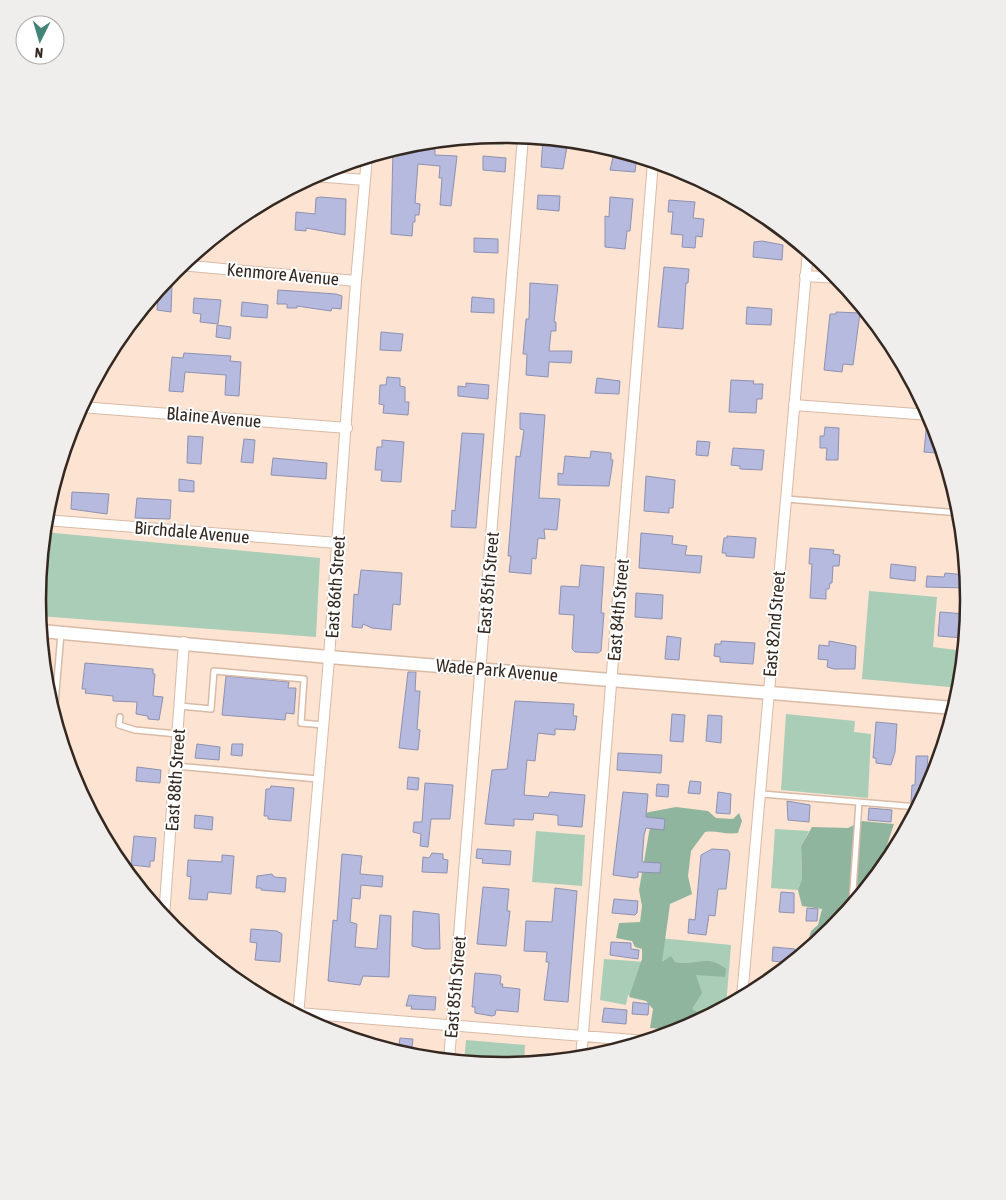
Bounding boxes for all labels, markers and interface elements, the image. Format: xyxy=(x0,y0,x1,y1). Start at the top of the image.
north arrow xyxy=(15,15,65,65)
text: N xyxy=(34,45,44,61)
street label: Kenmore Avenue xyxy=(226,259,340,289)
street label: Blaine Avenue xyxy=(166,402,262,432)
street label: Birchdale Avenue xyxy=(134,517,250,547)
street label: East 85th Street xyxy=(473,531,503,635)
street label: East 86th Street xyxy=(321,535,349,639)
street label: East 84th Street xyxy=(603,558,633,662)
street label: East 82nd Street xyxy=(759,570,789,678)
street label: Wade Park Avenue xyxy=(435,654,559,686)
street label: East 88th Street xyxy=(161,728,189,832)
street label: East 85th Street xyxy=(440,935,470,1039)

